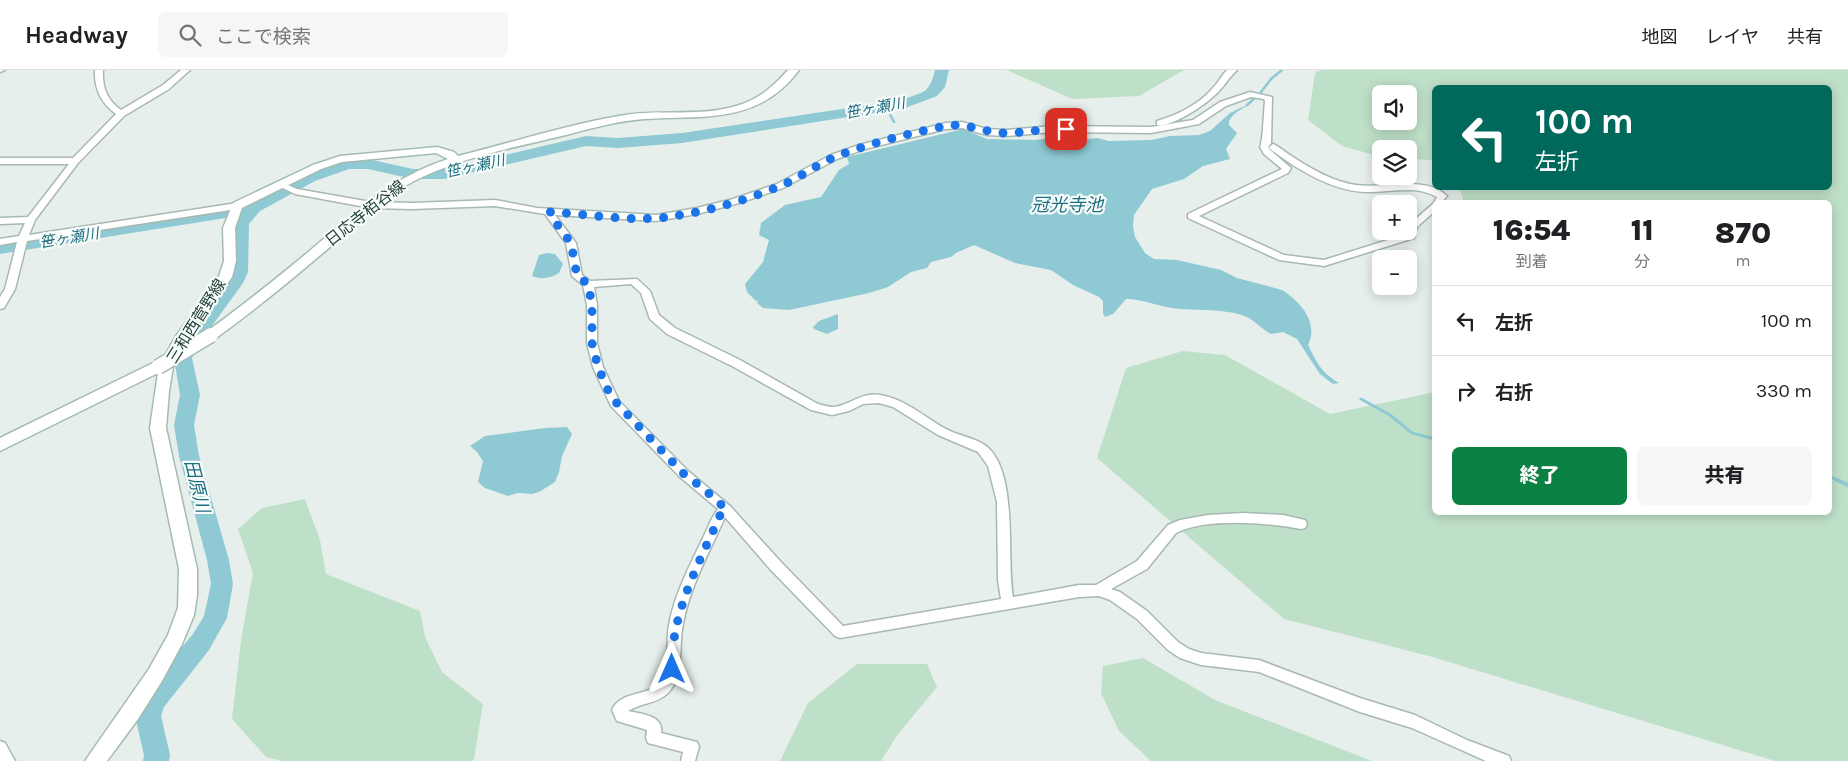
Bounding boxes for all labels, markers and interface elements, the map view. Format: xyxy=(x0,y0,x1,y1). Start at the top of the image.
search box xyxy=(158,12,508,57)
text: Headway xyxy=(25,21,128,49)
icon: search xyxy=(176,21,204,49)
text: ここで検索 xyxy=(216,26,311,48)
text: 地図 xyxy=(1642,26,1678,48)
text: レイヤ xyxy=(1706,26,1759,48)
text: 共有 xyxy=(1787,26,1823,48)
map controls xyxy=(1372,85,1417,295)
button: sound xyxy=(1372,85,1417,130)
water label: 笹ヶ瀬川 xyxy=(844,94,908,122)
text: 100 m xyxy=(1535,101,1634,142)
icon: left xyxy=(1452,105,1517,170)
pin xyxy=(1045,108,1087,150)
icon: arrive xyxy=(1052,115,1080,143)
button: layers xyxy=(1372,140,1417,185)
text: 左折 xyxy=(1535,149,1579,175)
water label: 笹ヶ瀬川 xyxy=(444,151,508,181)
street label: 日応寺栢谷線 xyxy=(321,176,409,250)
water label: 冠光寺池 xyxy=(1031,194,1105,216)
button: + xyxy=(1372,195,1417,240)
text: 16:54 xyxy=(1493,212,1570,248)
text: 11 xyxy=(1631,212,1654,248)
text: 870 xyxy=(1715,215,1771,251)
water label: 笹ヶ瀬川 xyxy=(38,224,102,252)
button: − xyxy=(1372,250,1417,295)
text: m xyxy=(1735,251,1750,270)
text: 到着 xyxy=(1515,252,1547,271)
text: 分 xyxy=(1634,252,1650,271)
street label: 三和西菅野線 xyxy=(163,275,229,367)
icon: left xyxy=(1452,307,1480,335)
text: 100 m xyxy=(1761,310,1812,332)
text: 左折 xyxy=(1495,312,1533,334)
icon: right xyxy=(1452,377,1480,405)
text: 330 m xyxy=(1756,380,1812,402)
text: 右折 xyxy=(1495,382,1533,404)
button: 終了 xyxy=(1452,447,1627,505)
button: 共有 xyxy=(1637,447,1812,505)
water label: 田原川 xyxy=(180,457,215,517)
position arrow xyxy=(645,642,697,694)

